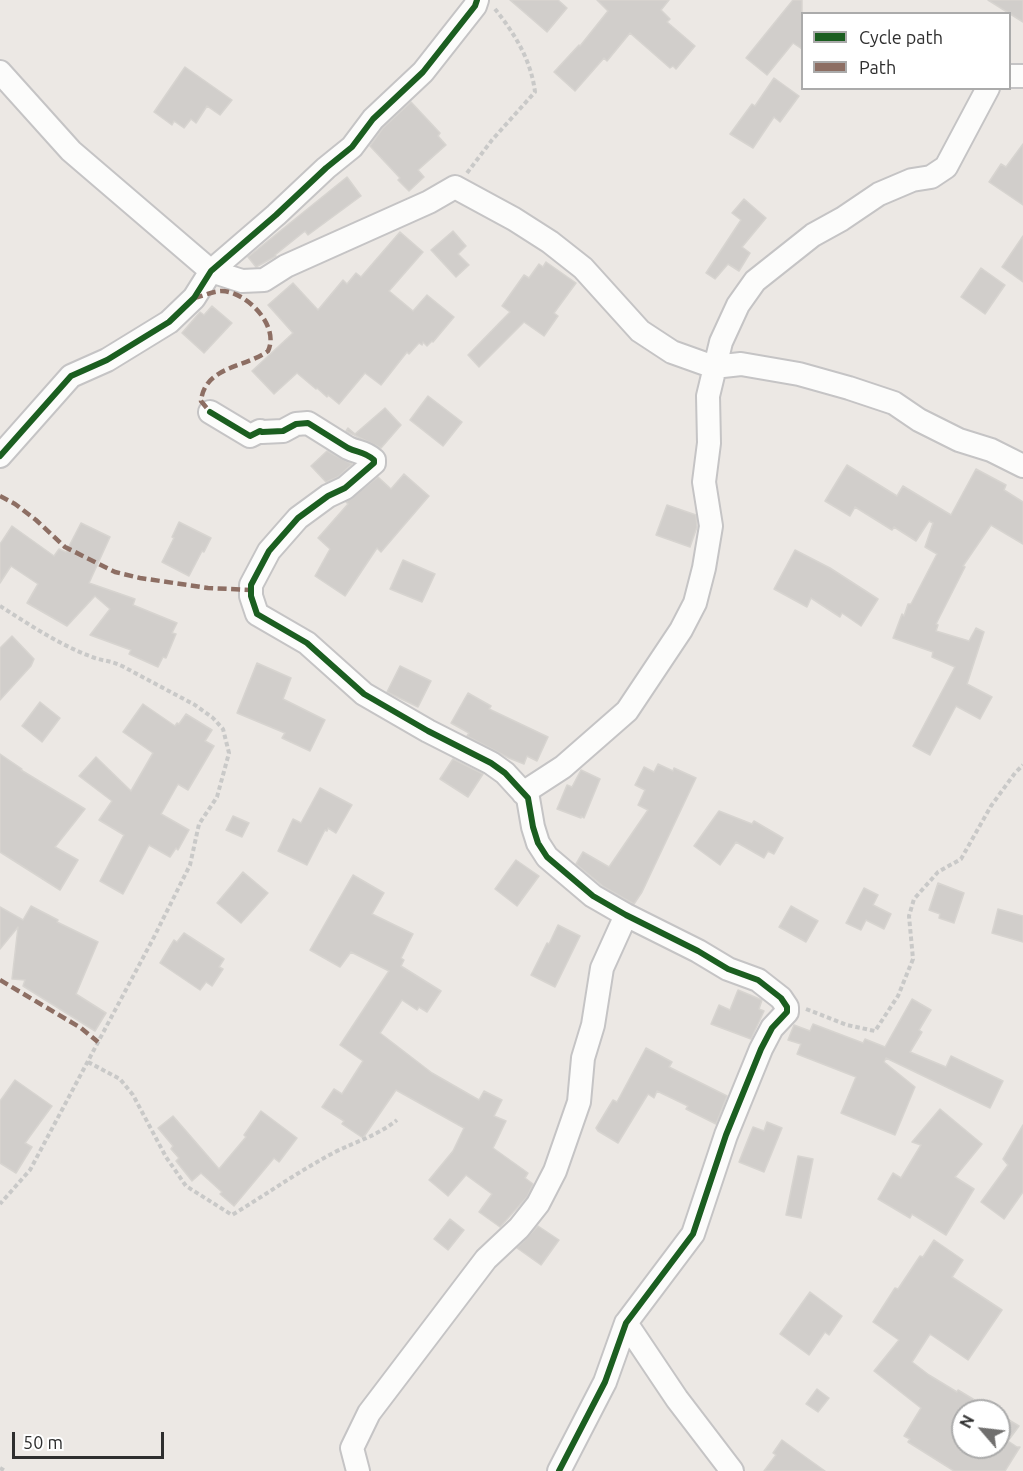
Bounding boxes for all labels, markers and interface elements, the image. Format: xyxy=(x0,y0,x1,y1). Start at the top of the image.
legend xyxy=(801,12,1011,90)
text: Cycle path xyxy=(859,27,943,47)
text: Path xyxy=(859,57,896,77)
north arrow xyxy=(951,1399,1011,1459)
text: N xyxy=(956,1412,978,1431)
scale bar xyxy=(15,1420,166,1458)
text: 50 m xyxy=(23,1432,63,1452)

